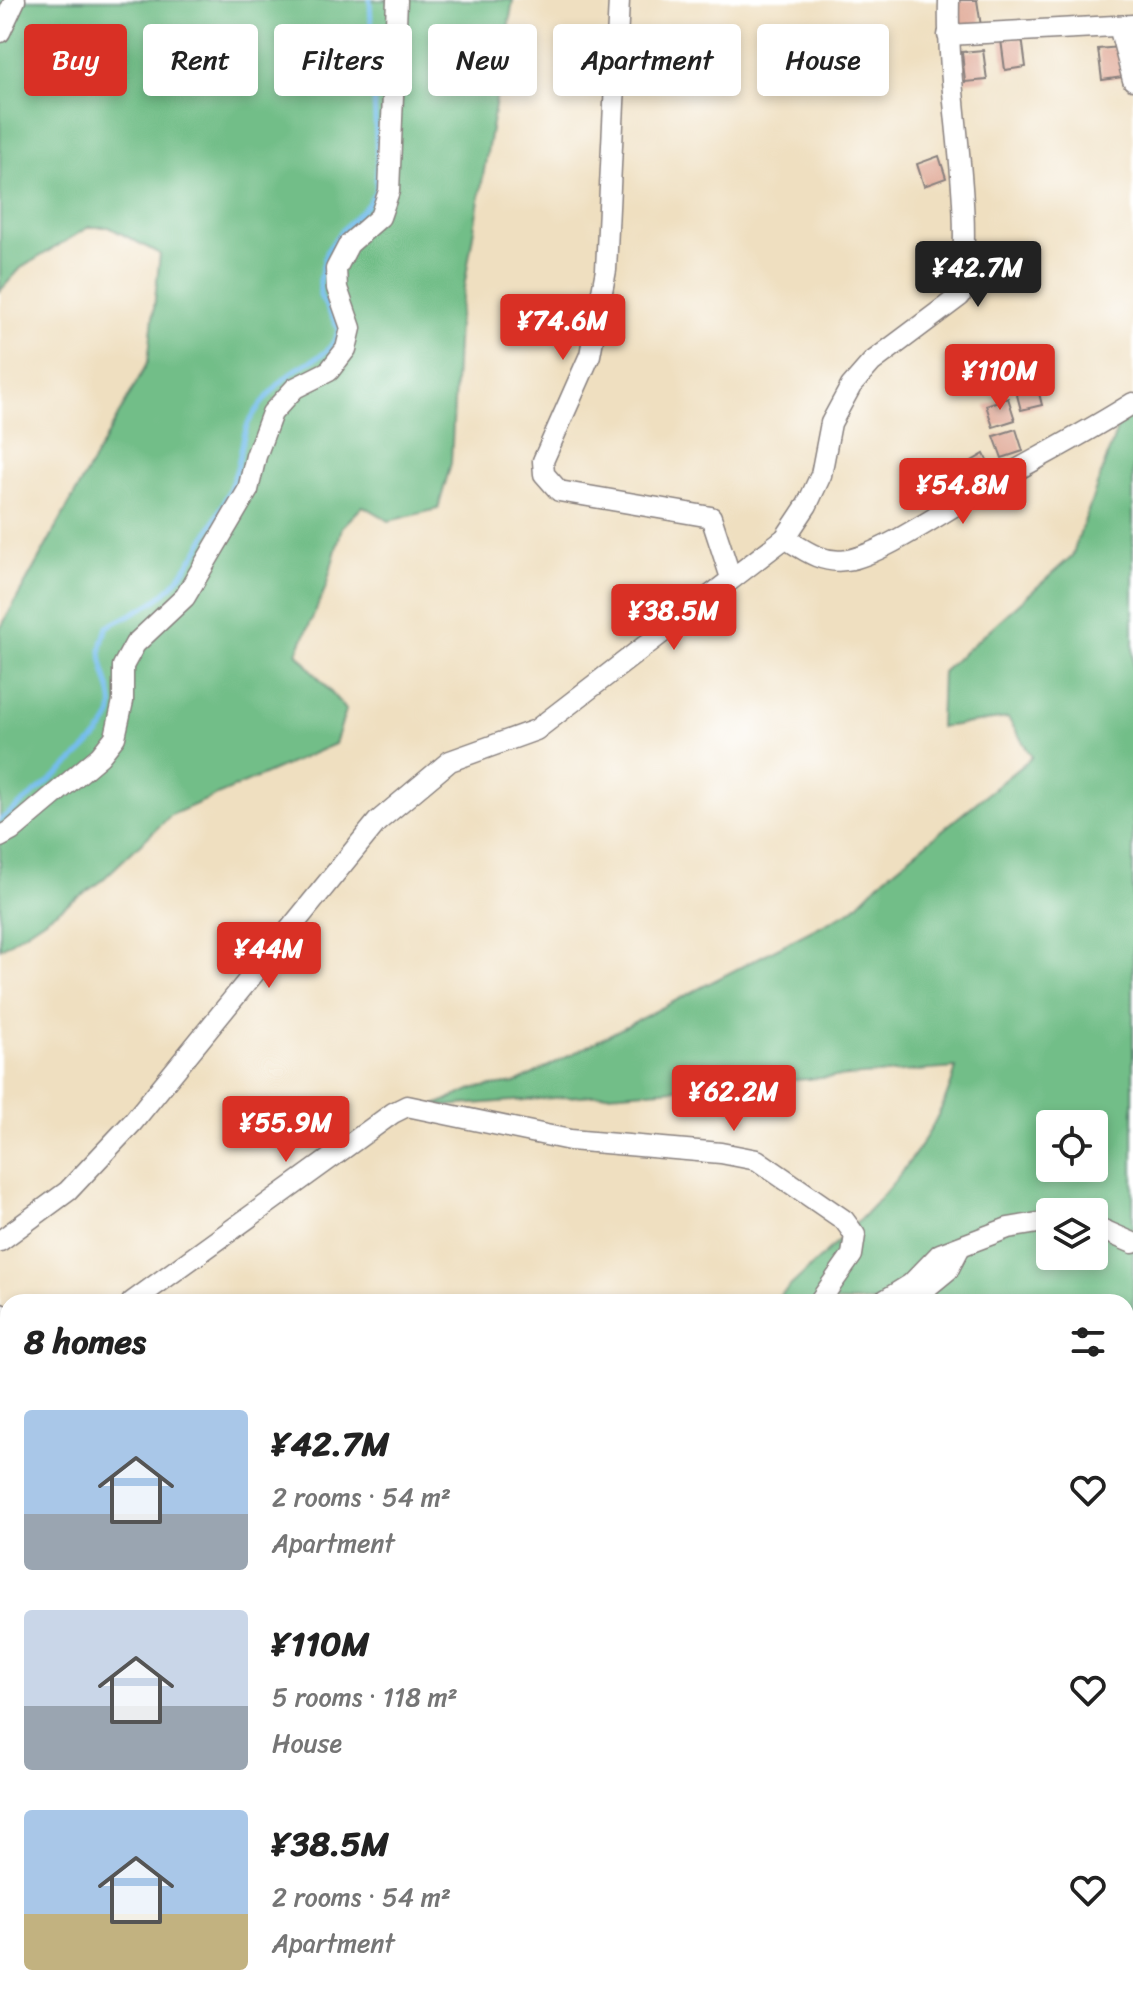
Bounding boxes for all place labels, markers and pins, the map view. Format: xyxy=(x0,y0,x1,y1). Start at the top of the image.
pin: ¥42.7M xyxy=(913,241,1043,309)
pin: ¥74.6M xyxy=(498,294,628,362)
pin: ¥110M xyxy=(944,344,1056,412)
pin: ¥54.8M xyxy=(898,458,1028,526)
pin: ¥38.5M xyxy=(609,584,739,652)
pin: ¥44M xyxy=(222,922,316,990)
pin: ¥62.2M xyxy=(669,1065,799,1133)
pin: ¥55.9M xyxy=(221,1096,351,1164)

